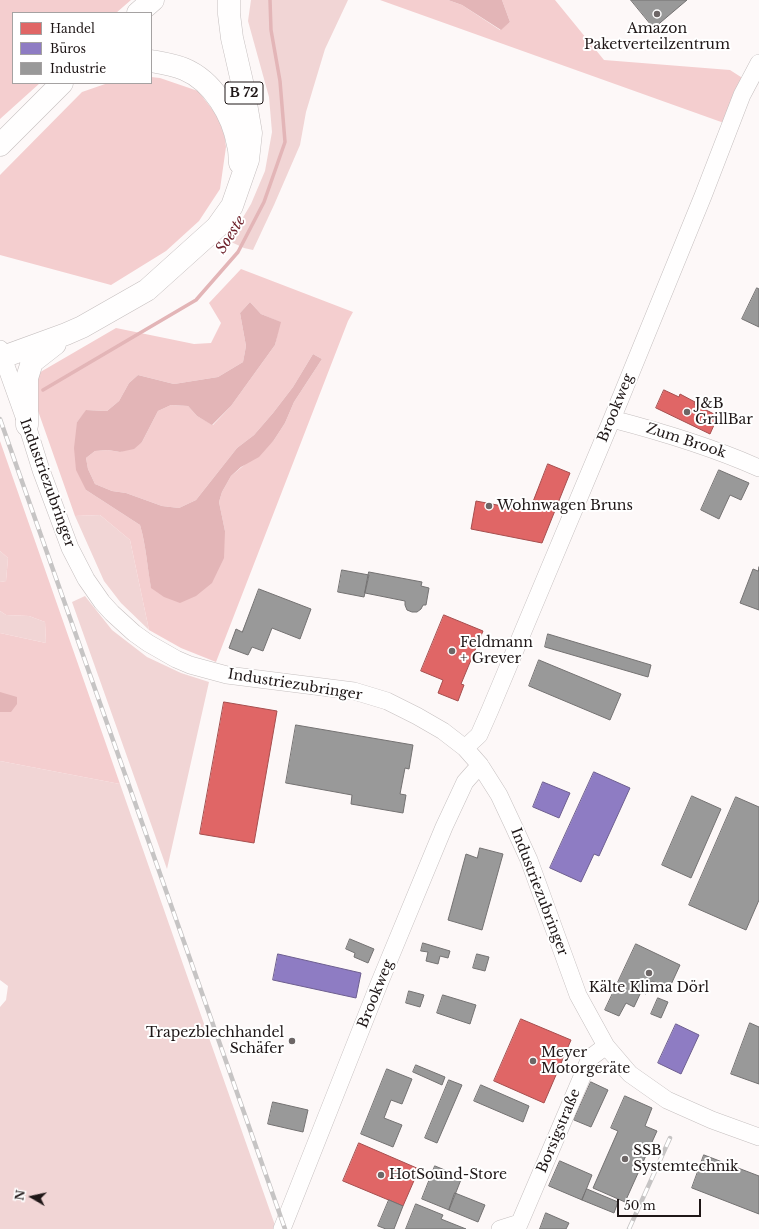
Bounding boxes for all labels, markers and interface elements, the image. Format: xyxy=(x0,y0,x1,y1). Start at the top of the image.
marker: Amazon Paketverteilzentrum xyxy=(652,9,662,19)
legend xyxy=(12,12,152,84)
text: Handel xyxy=(50,21,95,36)
place label: Amazon Paketverteilzentrum xyxy=(584,21,730,54)
text: Büros xyxy=(50,41,86,56)
text: Industrie xyxy=(50,61,106,76)
road number: B 72 xyxy=(225,82,263,104)
water label: Soeste xyxy=(212,213,250,257)
street label: Brookweg xyxy=(595,371,637,445)
place label: J&B GrillBar xyxy=(695,396,753,428)
marker: J&B GrillBar xyxy=(682,407,692,417)
street label: Industriezubringer xyxy=(16,416,78,550)
street label: Zum Brook xyxy=(644,420,728,462)
place label: Wohnwagen Bruns xyxy=(497,498,633,514)
marker: Wohnwagen Bruns xyxy=(484,501,494,511)
place label: Feldmann + Grever xyxy=(460,635,533,668)
marker: Feldmann + Grever xyxy=(447,646,457,656)
street label: Industriezubringer xyxy=(227,666,363,704)
street label: Industriezubringer xyxy=(507,826,571,958)
street label: Brookweg xyxy=(355,957,397,1031)
marker: Kälte Klima Dörl xyxy=(644,968,654,978)
place label: Kälte Klima Dörl xyxy=(589,980,709,996)
place label: Trapezblechhandel Schäfer xyxy=(146,1025,284,1058)
marker: Trapezblechhandel Schäfer xyxy=(287,1036,297,1046)
place label: Meyer Motorgeräte xyxy=(541,1045,630,1078)
marker: Meyer Motorgeräte xyxy=(528,1056,538,1066)
street label: Borsigstraße xyxy=(534,1086,584,1176)
place label: SSB Systemtechnik xyxy=(633,1143,739,1176)
marker: SSB Systemtechnik xyxy=(620,1154,630,1164)
place label: HotSound-Store xyxy=(389,1167,507,1183)
marker: HotSound-Store xyxy=(376,1170,386,1180)
north arrow xyxy=(12,1177,52,1217)
text: N xyxy=(12,1189,28,1201)
scale bar xyxy=(619,1191,703,1217)
text: 50 m xyxy=(624,1198,656,1213)

